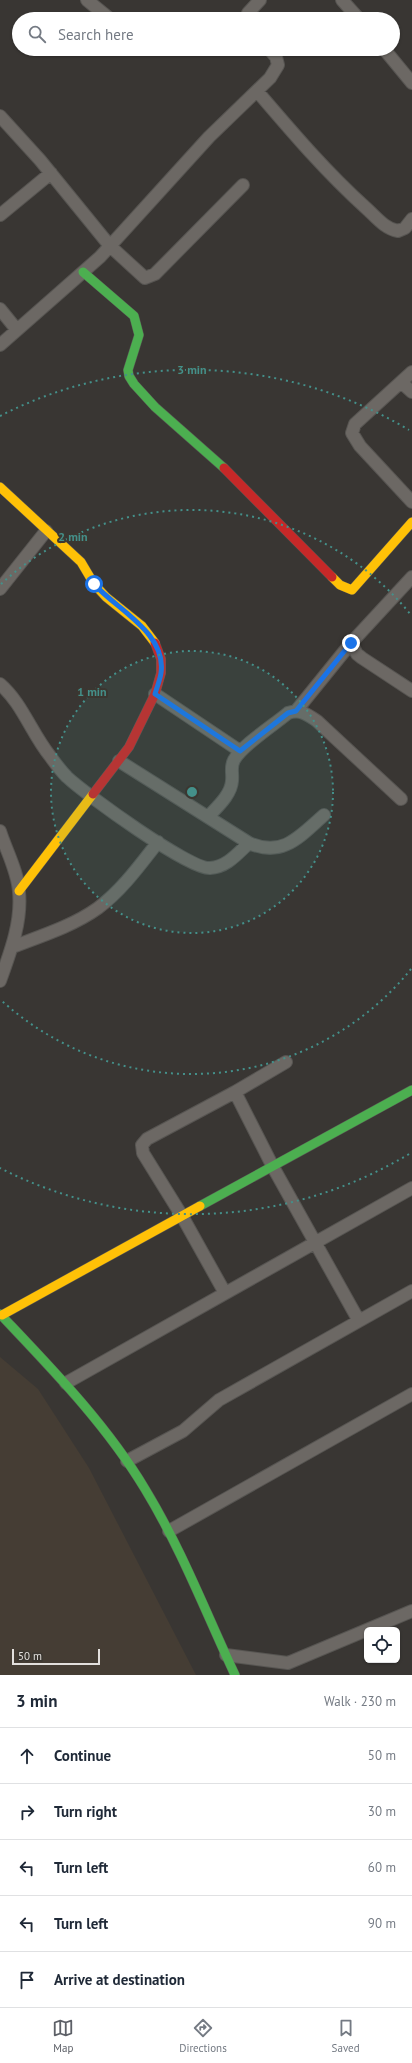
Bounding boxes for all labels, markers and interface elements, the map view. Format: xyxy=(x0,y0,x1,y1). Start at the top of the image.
search box xyxy=(12,12,400,56)
icon: search xyxy=(26,23,48,45)
text: Search here xyxy=(58,25,134,44)
text: 3 min xyxy=(177,362,207,377)
text: 2 min xyxy=(58,529,88,544)
route start xyxy=(85,575,103,593)
route end xyxy=(342,634,360,652)
text: 1 min xyxy=(77,684,107,699)
centre of rings xyxy=(185,785,199,799)
map controls xyxy=(364,1627,400,1663)
button: locate xyxy=(364,1627,400,1663)
scale bar xyxy=(12,1647,100,1666)
text: 50 m xyxy=(18,1649,42,1663)
text: 3 min xyxy=(16,1690,57,1712)
text: Walk · 230 m xyxy=(324,1693,396,1710)
icon: ahead xyxy=(16,1745,38,1767)
text: Continue xyxy=(54,1746,111,1765)
text: 50 m xyxy=(368,1747,396,1764)
icon: right xyxy=(16,1801,38,1823)
text: Turn right xyxy=(54,1802,117,1821)
text: 30 m xyxy=(368,1803,396,1820)
icon: left xyxy=(16,1857,38,1879)
text: Turn left xyxy=(54,1858,108,1877)
text: 60 m xyxy=(368,1859,396,1876)
icon: left xyxy=(16,1913,38,1935)
text: Turn left xyxy=(54,1914,108,1933)
text: 90 m xyxy=(368,1915,396,1932)
icon: arrive xyxy=(16,1969,38,1991)
text: Arrive at destination xyxy=(54,1970,185,1989)
tab: Map xyxy=(52,2017,74,2055)
tab: Directions xyxy=(179,2017,227,2055)
tab: Saved xyxy=(332,2017,360,2055)

